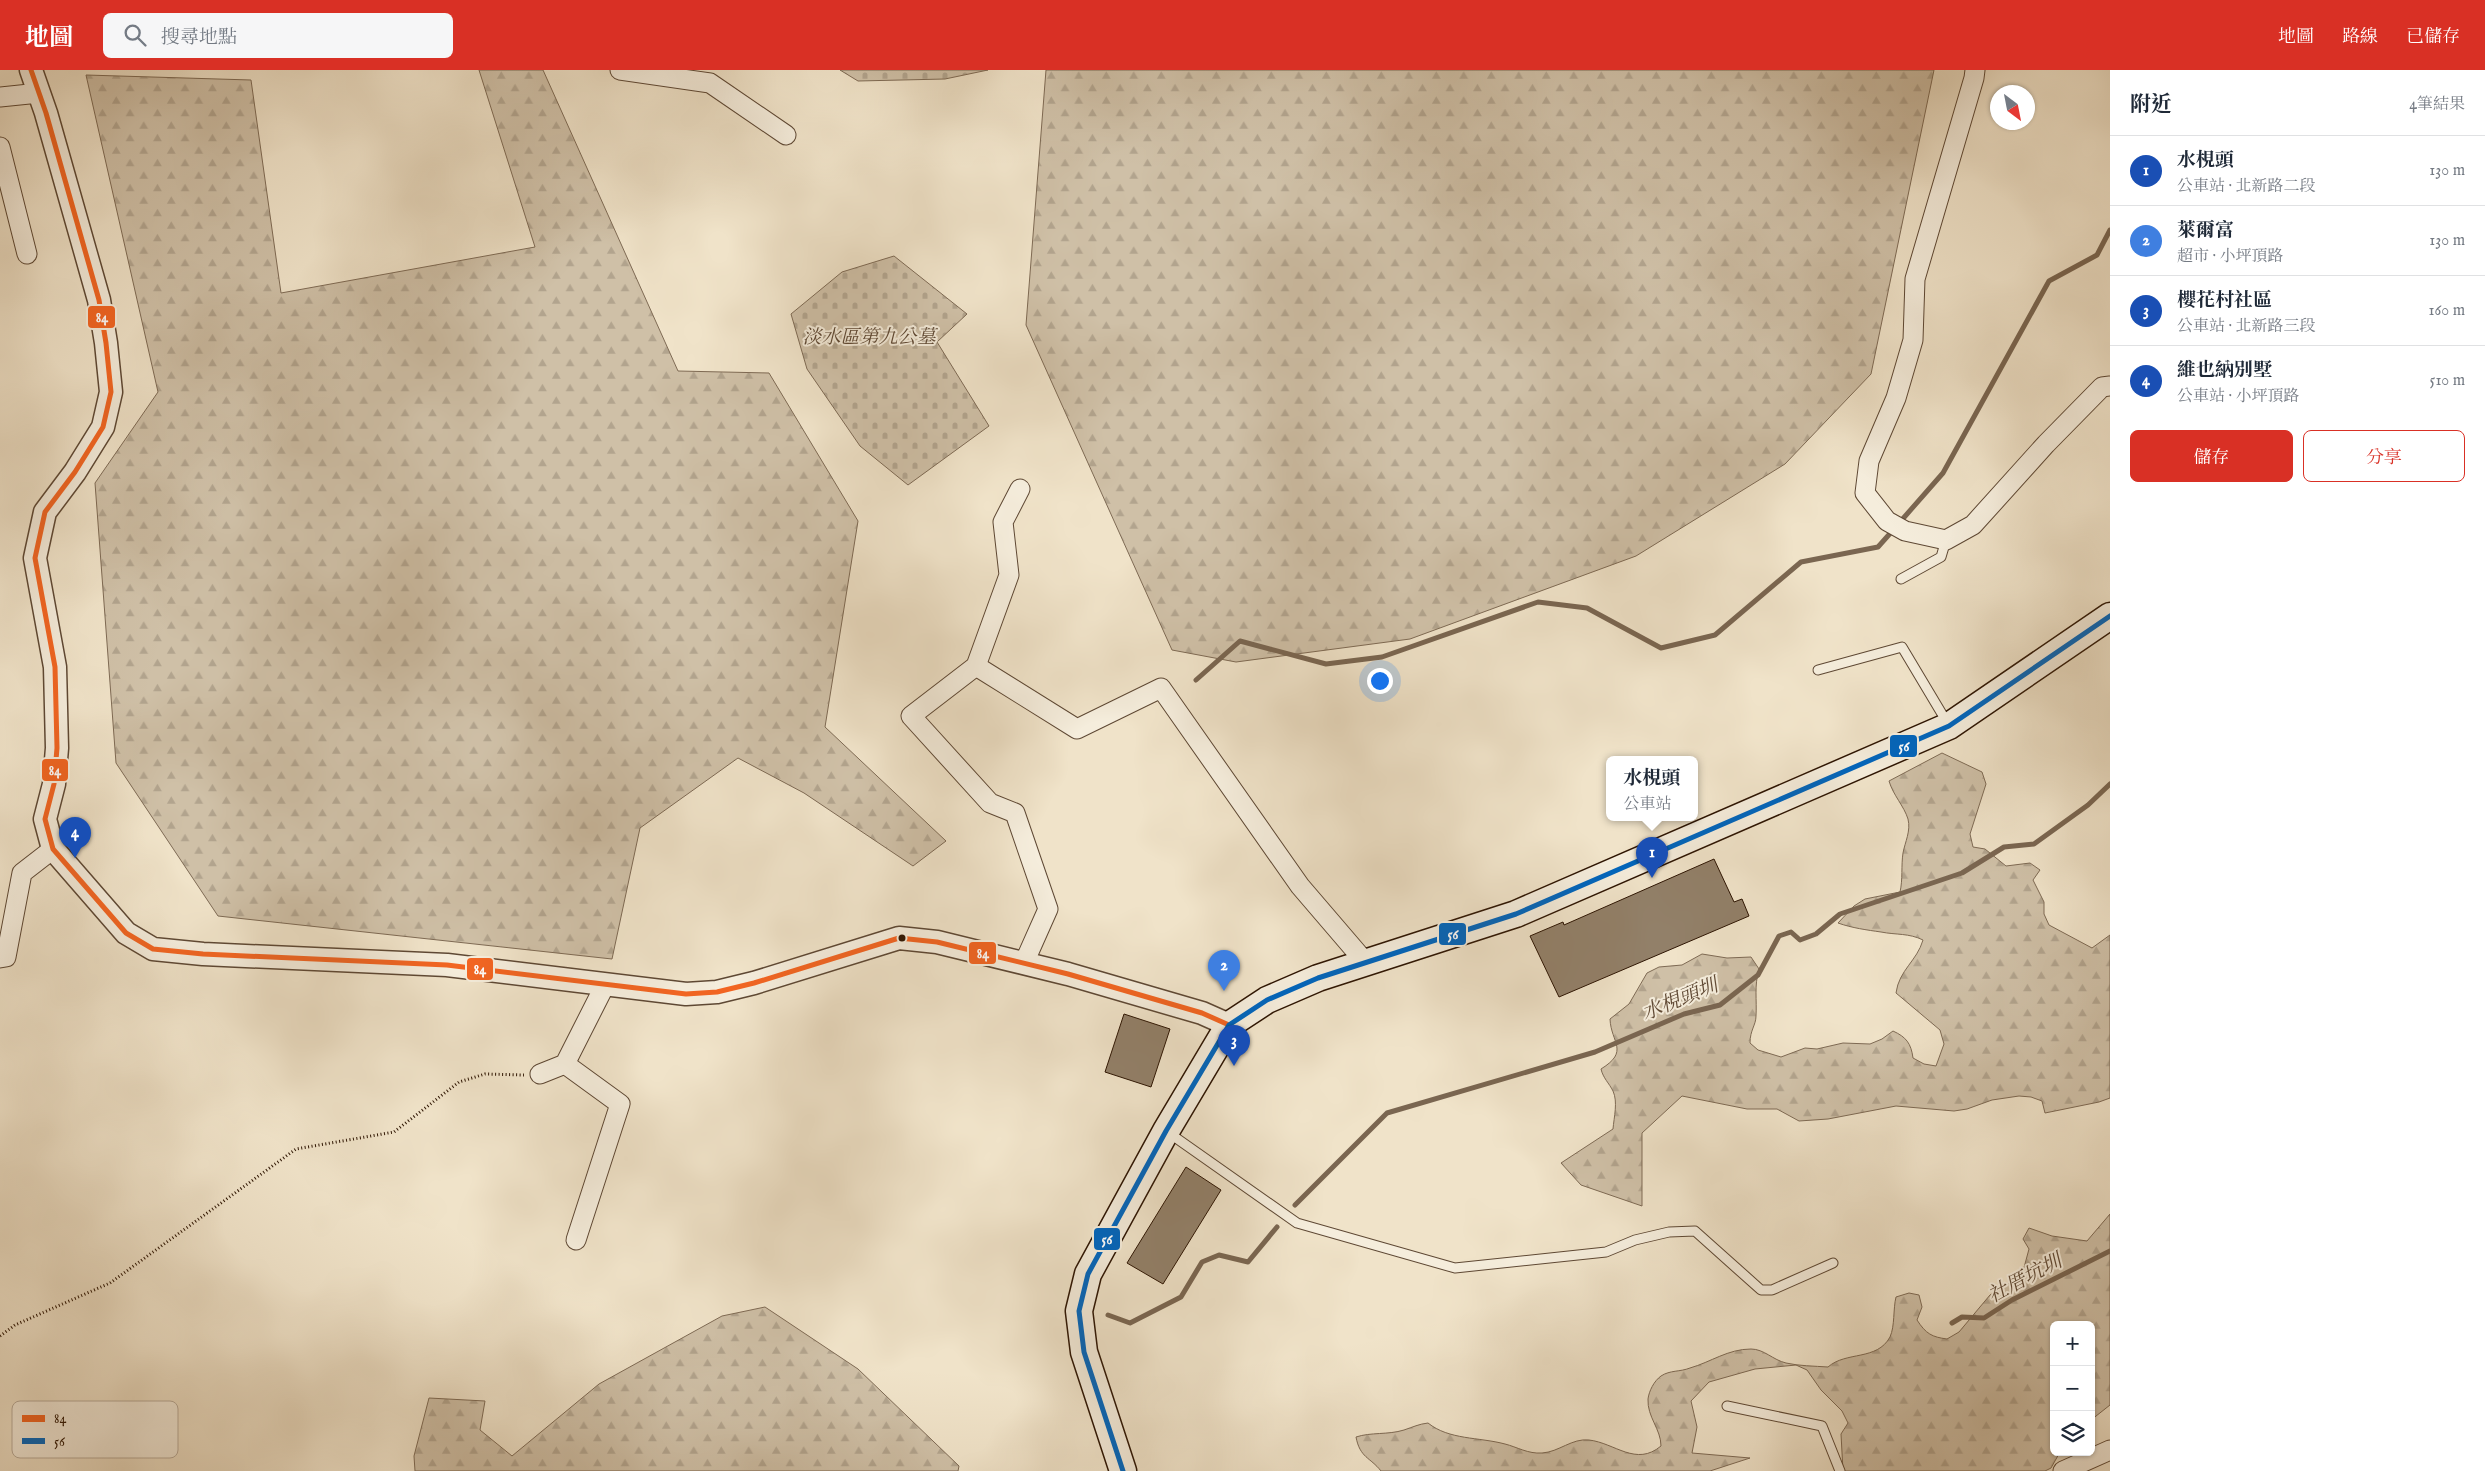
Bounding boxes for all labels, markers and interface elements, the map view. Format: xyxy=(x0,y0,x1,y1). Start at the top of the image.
search box xyxy=(103,13,453,58)
icon: search xyxy=(121,21,149,49)
text: 地圖 xyxy=(25,23,73,54)
text: 搜尋地點 xyxy=(161,26,237,50)
text: 地圖 xyxy=(2278,26,2314,49)
text: 路線 xyxy=(2342,26,2378,49)
text: 已儲存 xyxy=(2406,26,2460,49)
north arrow xyxy=(1990,85,2035,130)
text: 附近 xyxy=(2130,92,2172,119)
text: 4筆結果 xyxy=(2409,95,2465,115)
text: 水梘頭 xyxy=(2177,149,2234,173)
text: 1 xyxy=(2143,161,2149,181)
text: 130 m xyxy=(2429,161,2465,181)
text: 公車站 · 北新路二段 xyxy=(2177,177,2316,197)
text: 萊爾富 xyxy=(2177,219,2234,243)
text: 2 xyxy=(2142,231,2150,251)
text: 130 m xyxy=(2429,231,2465,251)
text: 超市 · 小坪頂路 xyxy=(2177,247,2284,267)
text: 櫻花村社區 xyxy=(2177,289,2272,313)
text: 3 xyxy=(2143,301,2149,321)
text: 160 m xyxy=(2429,301,2465,321)
line badge: 84 xyxy=(87,305,116,329)
text: 84 xyxy=(96,309,109,327)
text: 公車站 · 北新路三段 xyxy=(2177,317,2316,337)
park label: 淡水區第九公墓 xyxy=(802,326,938,350)
text: 維也納別墅 xyxy=(2177,359,2272,383)
text: 4 xyxy=(2142,371,2150,391)
text: 510 m xyxy=(2430,371,2465,391)
text: 公車站 · 小坪頂路 xyxy=(2177,387,2300,407)
button: 儲存 xyxy=(2130,430,2293,482)
button: 分享 xyxy=(2303,430,2465,482)
your location xyxy=(1367,668,1393,694)
line badge: 56 xyxy=(1889,734,1918,758)
text: 56 xyxy=(1899,738,1911,756)
popup xyxy=(1606,756,1698,821)
line badge: 84 xyxy=(41,758,69,782)
text: 84 xyxy=(49,762,62,780)
text: 水梘頭 xyxy=(1623,767,1681,791)
text: 公車站 xyxy=(1623,795,1672,815)
pin: 4 xyxy=(59,817,91,858)
pin: 1 xyxy=(1636,837,1668,878)
line badge: 56 xyxy=(1438,922,1467,946)
text: 56 xyxy=(1448,926,1460,944)
unlabelled marker xyxy=(897,933,907,943)
line badge: 84 xyxy=(968,941,997,965)
text: 84 xyxy=(977,945,990,963)
pin: 2 xyxy=(1208,950,1240,991)
line badge: 84 xyxy=(466,957,494,981)
text: 84 xyxy=(474,961,487,979)
water label: 水梘頭圳 xyxy=(1638,972,1725,1027)
pin: 3 xyxy=(1218,1025,1250,1066)
line badge: 56 xyxy=(1093,1227,1121,1251)
text: 56 xyxy=(1102,1231,1114,1249)
water label: 社厝坑圳 xyxy=(1984,1248,2069,1309)
map controls xyxy=(2050,1321,2095,1456)
button: + xyxy=(2050,1321,2095,1366)
button: − xyxy=(2050,1366,2095,1411)
legend xyxy=(12,1401,178,1458)
text: 84 xyxy=(54,1410,66,1428)
button: layers xyxy=(2050,1411,2095,1456)
text: 56 xyxy=(54,1433,66,1451)

